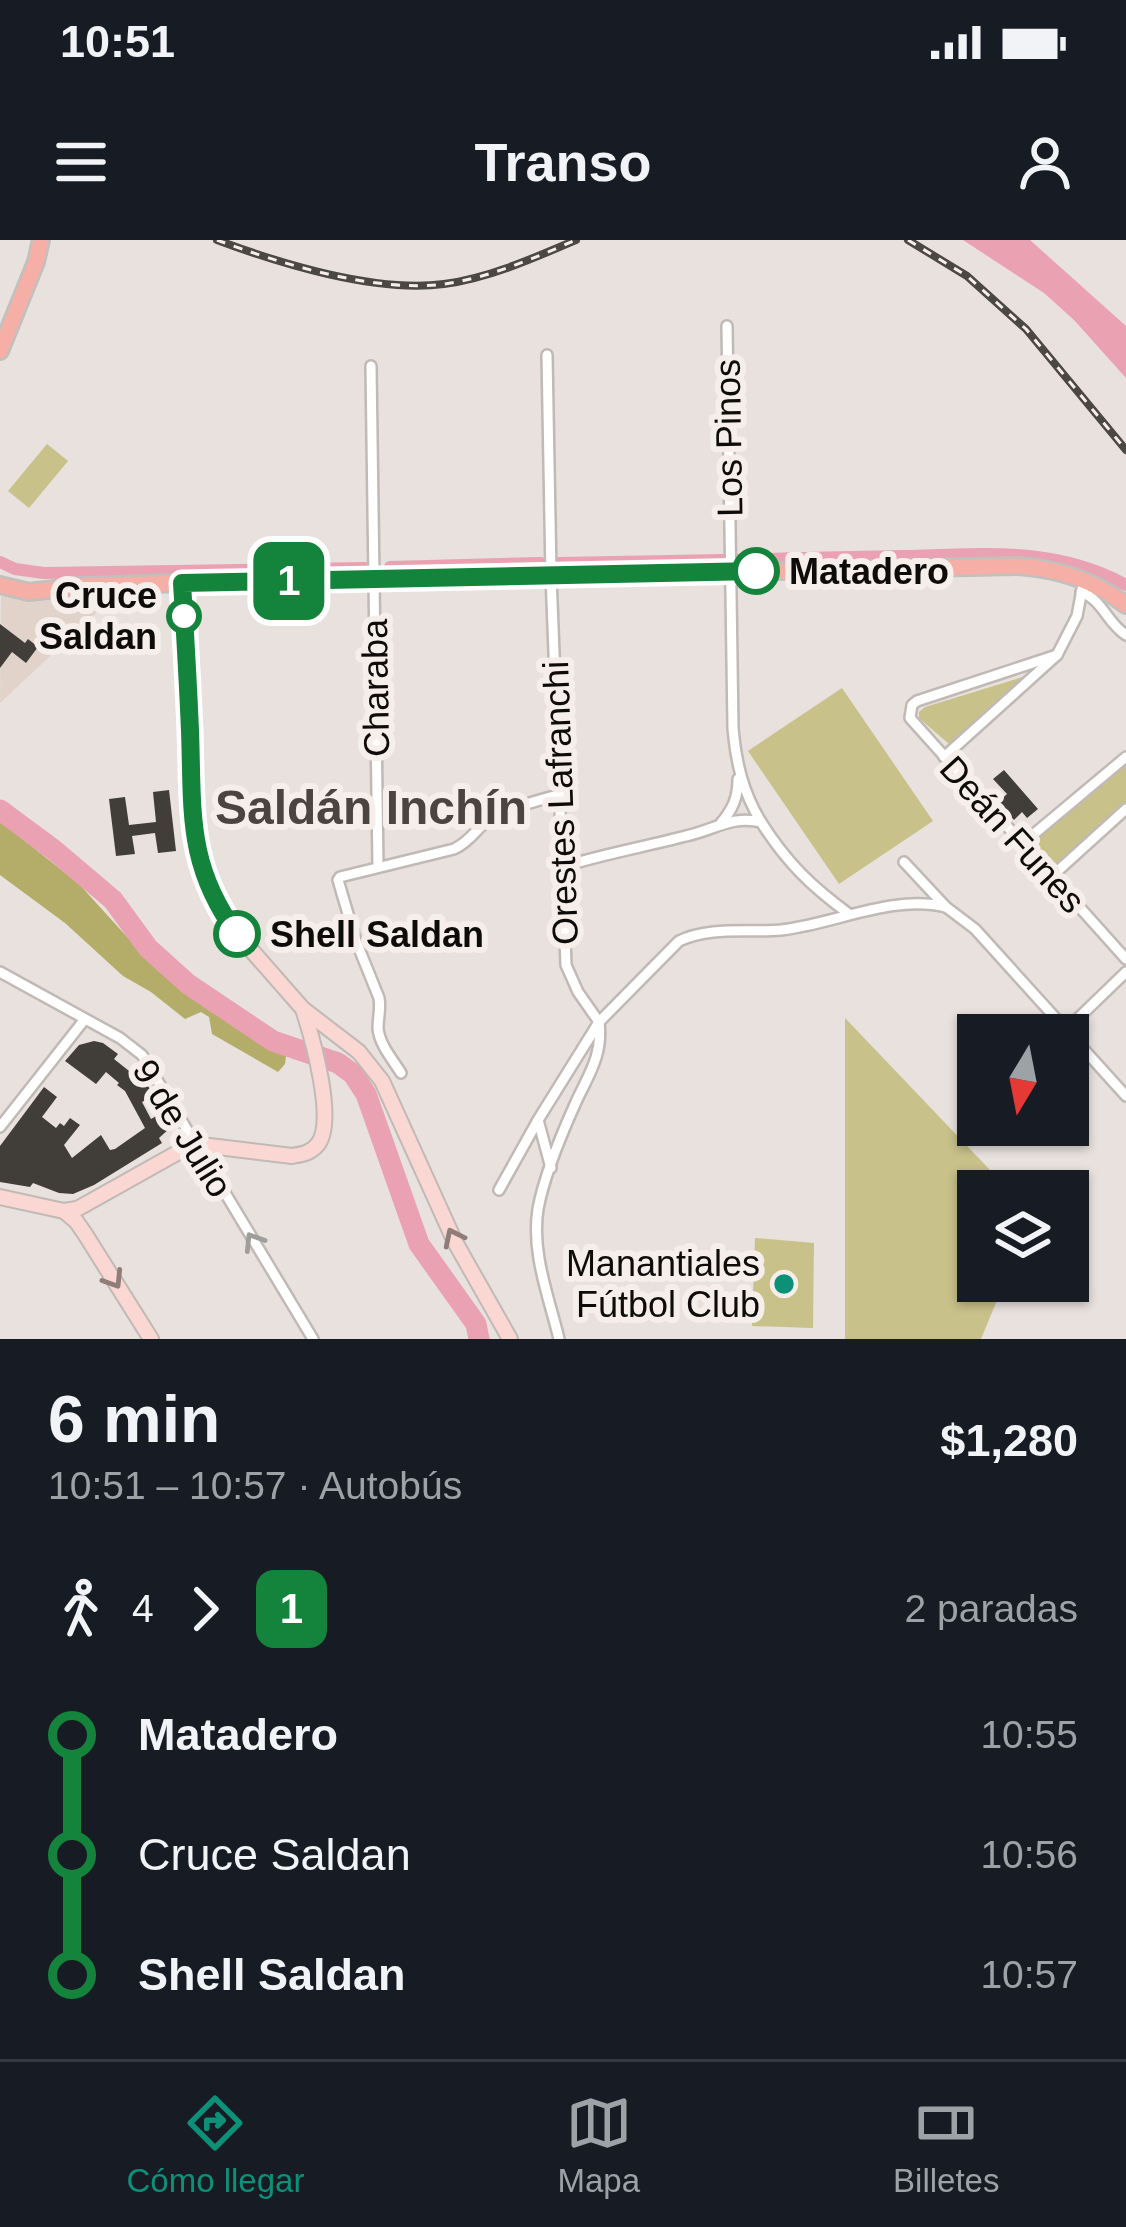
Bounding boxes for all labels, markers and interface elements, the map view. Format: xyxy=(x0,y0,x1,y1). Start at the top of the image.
text: 10:51 xyxy=(60,16,175,67)
icon: menu xyxy=(48,129,114,195)
icon: person xyxy=(1012,129,1078,195)
text: Transo xyxy=(474,132,652,192)
street label: Los Pinos xyxy=(707,359,750,517)
line badge: 1 xyxy=(250,542,328,620)
marker: Matadero xyxy=(734,549,778,593)
place label: Matadero xyxy=(789,551,949,592)
text: 1 xyxy=(277,557,301,604)
place label: Cruce Saldan xyxy=(39,575,157,657)
marker: Cruce Saldan xyxy=(168,600,200,632)
street label: Charaba xyxy=(354,618,397,757)
street label: Orestes Lafranchi xyxy=(535,660,586,946)
street label: Deán Funes xyxy=(932,748,1093,921)
district label: Saldán Inchín xyxy=(215,781,527,834)
marker: Shell Saldan xyxy=(215,912,259,956)
place label: Shell Saldan xyxy=(270,914,484,955)
north arrow xyxy=(957,1014,1089,1146)
map controls xyxy=(957,1014,1089,1302)
street label: 9 de Julio xyxy=(124,1052,241,1204)
button: layers xyxy=(957,1170,1089,1302)
one-way arrow xyxy=(444,1228,467,1249)
one-way arrow xyxy=(245,1233,267,1255)
place label: Manantiales Fútbol Club xyxy=(566,1243,760,1325)
one-way arrow xyxy=(100,1266,122,1288)
marker: Manantiales Fútbol Club xyxy=(771,1271,797,1297)
text: 6 min xyxy=(48,1382,220,1456)
text: $1,280 xyxy=(940,1415,1078,1466)
text: 10:51 – 10:57 · Autobús xyxy=(48,1464,462,1507)
icon: walk xyxy=(48,1576,114,1642)
icon: forward xyxy=(172,1576,238,1642)
text: 1 xyxy=(280,1585,303,1632)
text: 4 xyxy=(132,1587,154,1630)
text: 2 paradas xyxy=(905,1587,1078,1630)
text: Matadero xyxy=(138,1709,338,1760)
text: 10:55 xyxy=(980,1713,1078,1756)
text: Cruce Saldan xyxy=(138,1829,411,1880)
text: 10:56 xyxy=(980,1833,1078,1876)
text: Shell Saldan xyxy=(138,1949,406,2000)
text: 10:57 xyxy=(980,1953,1078,1996)
tab: Cómo llegar xyxy=(127,2090,304,2200)
tab: Mapa xyxy=(557,2090,640,2200)
tab: Billetes xyxy=(893,2090,999,2200)

